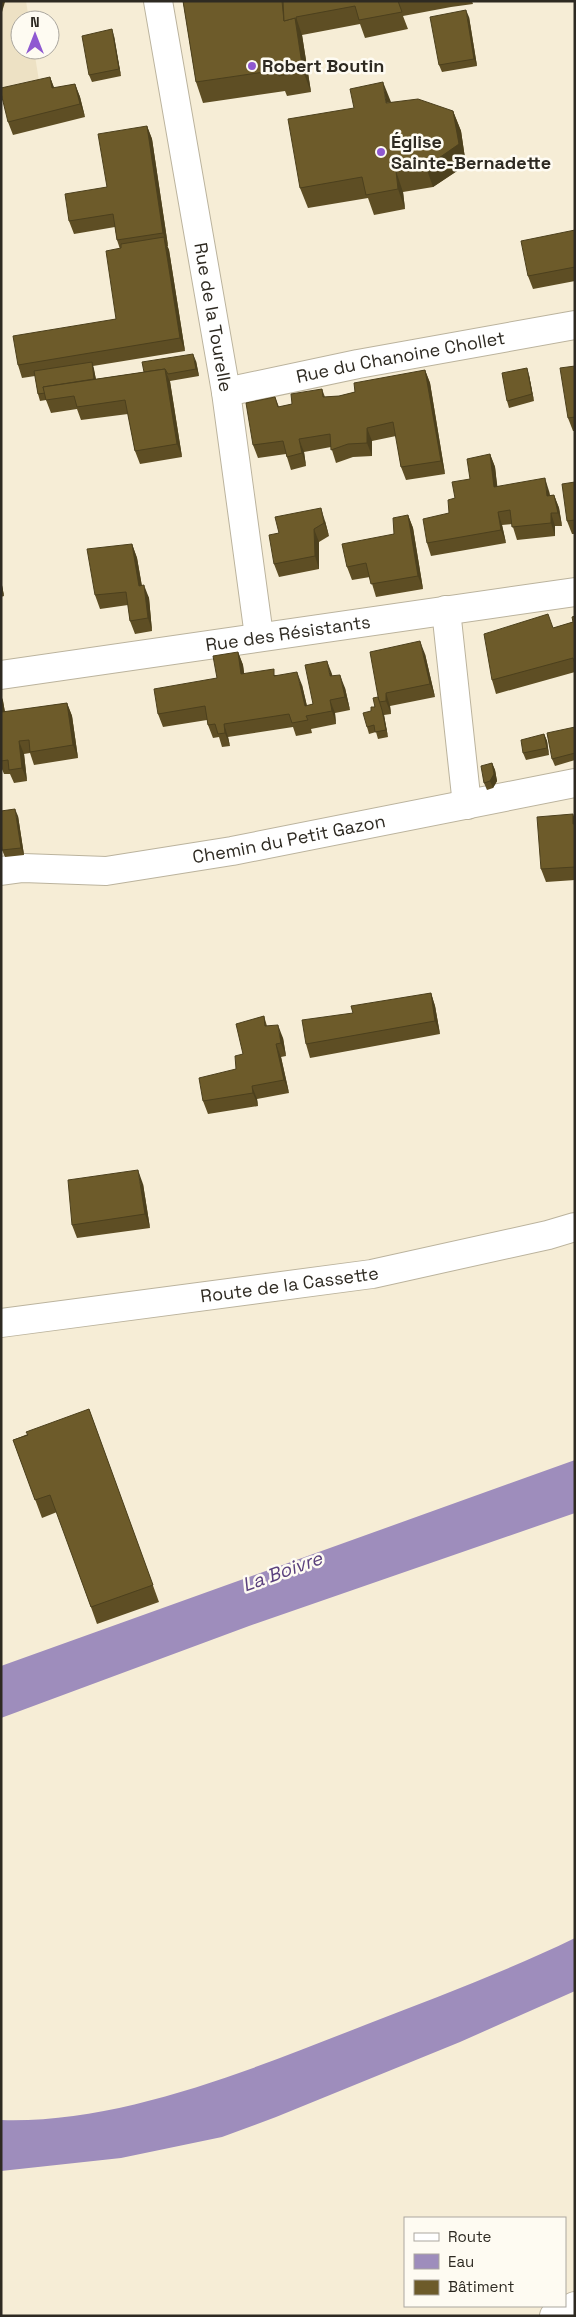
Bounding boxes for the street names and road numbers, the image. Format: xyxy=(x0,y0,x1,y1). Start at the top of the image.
street label: Rue de la Tourelle xyxy=(189,241,238,394)
street label: Rue du Chanoine Chollet xyxy=(294,326,507,388)
street label: Rue des Résistants xyxy=(204,610,372,656)
street label: Chemin du Petit Gazon xyxy=(191,809,387,868)
street label: Route de la Cassette xyxy=(199,1261,381,1308)

